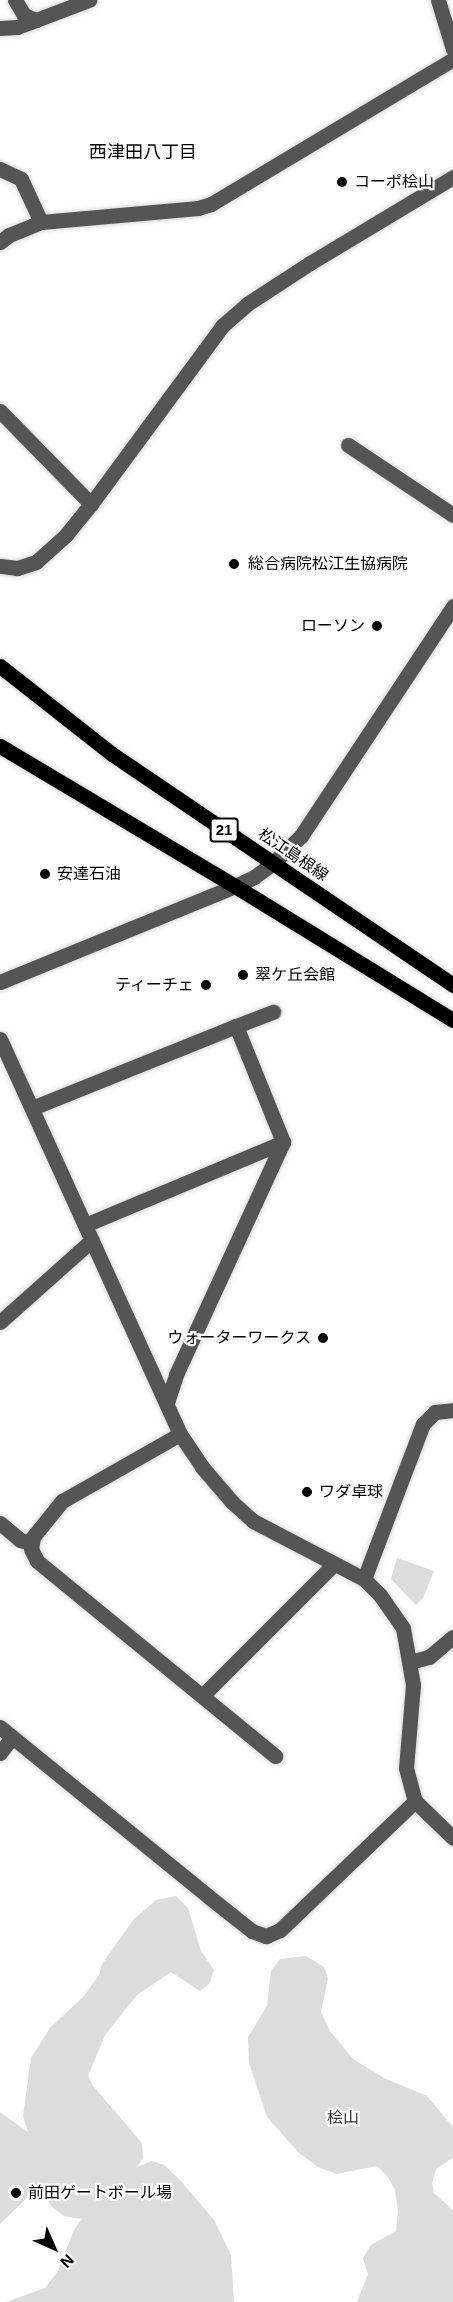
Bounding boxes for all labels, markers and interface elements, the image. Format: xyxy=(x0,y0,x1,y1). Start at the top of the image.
district label: 西津田八丁目 xyxy=(89,141,197,163)
place label: コーポ桧山 xyxy=(354,172,434,192)
marker: コーポ桧山 xyxy=(335,175,349,189)
place label: 総合病院松江生協病院 xyxy=(248,554,408,574)
marker: 総合病院松江生協病院 xyxy=(225,555,243,573)
place label: ローソン xyxy=(301,616,365,636)
marker: ローソン xyxy=(370,619,384,633)
road number: 21 xyxy=(209,818,239,842)
street label: 松江島根線 xyxy=(254,825,332,885)
place label: 安達石油 xyxy=(57,864,121,884)
marker: 安達石油 xyxy=(38,867,52,881)
place label: 翠ケ丘会館 xyxy=(255,965,335,985)
marker: 翠ケ丘会館 xyxy=(236,968,250,982)
place label: ティーチェ xyxy=(114,975,194,995)
marker: ティーチェ xyxy=(199,978,213,992)
place label: ウォーターワークス xyxy=(167,1328,311,1348)
marker: ウォーターワークス xyxy=(316,1331,330,1345)
place label: ワダ卓球 xyxy=(319,1482,383,1502)
marker: ワダ卓球 xyxy=(300,1485,314,1499)
park label: 桧山 xyxy=(327,2108,359,2128)
place label: 前田ゲートボール場 xyxy=(28,2183,172,2203)
marker: 前田ゲートボール場 xyxy=(9,2186,23,2200)
north arrow xyxy=(24,2218,84,2278)
text: N xyxy=(57,2251,77,2271)

